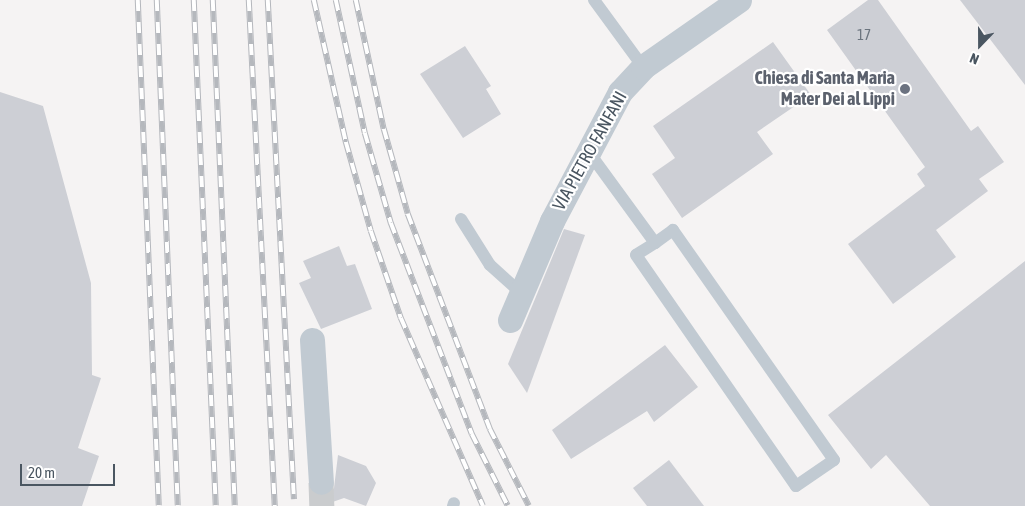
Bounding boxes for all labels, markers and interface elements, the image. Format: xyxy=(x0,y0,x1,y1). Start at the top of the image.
north arrow xyxy=(955,20,1005,70)
house number: 17 xyxy=(857,26,871,44)
text: N xyxy=(968,50,981,68)
place label: Chiesa di Santa Maria Mater Dei al Lippi xyxy=(755,68,895,110)
marker: Chiesa di Santa Maria Mater Dei al Lippi xyxy=(899,83,911,95)
street label: VIA PIETRO FANFANI xyxy=(548,88,632,214)
scale bar xyxy=(22,454,118,486)
text: 20 m xyxy=(28,464,55,481)

